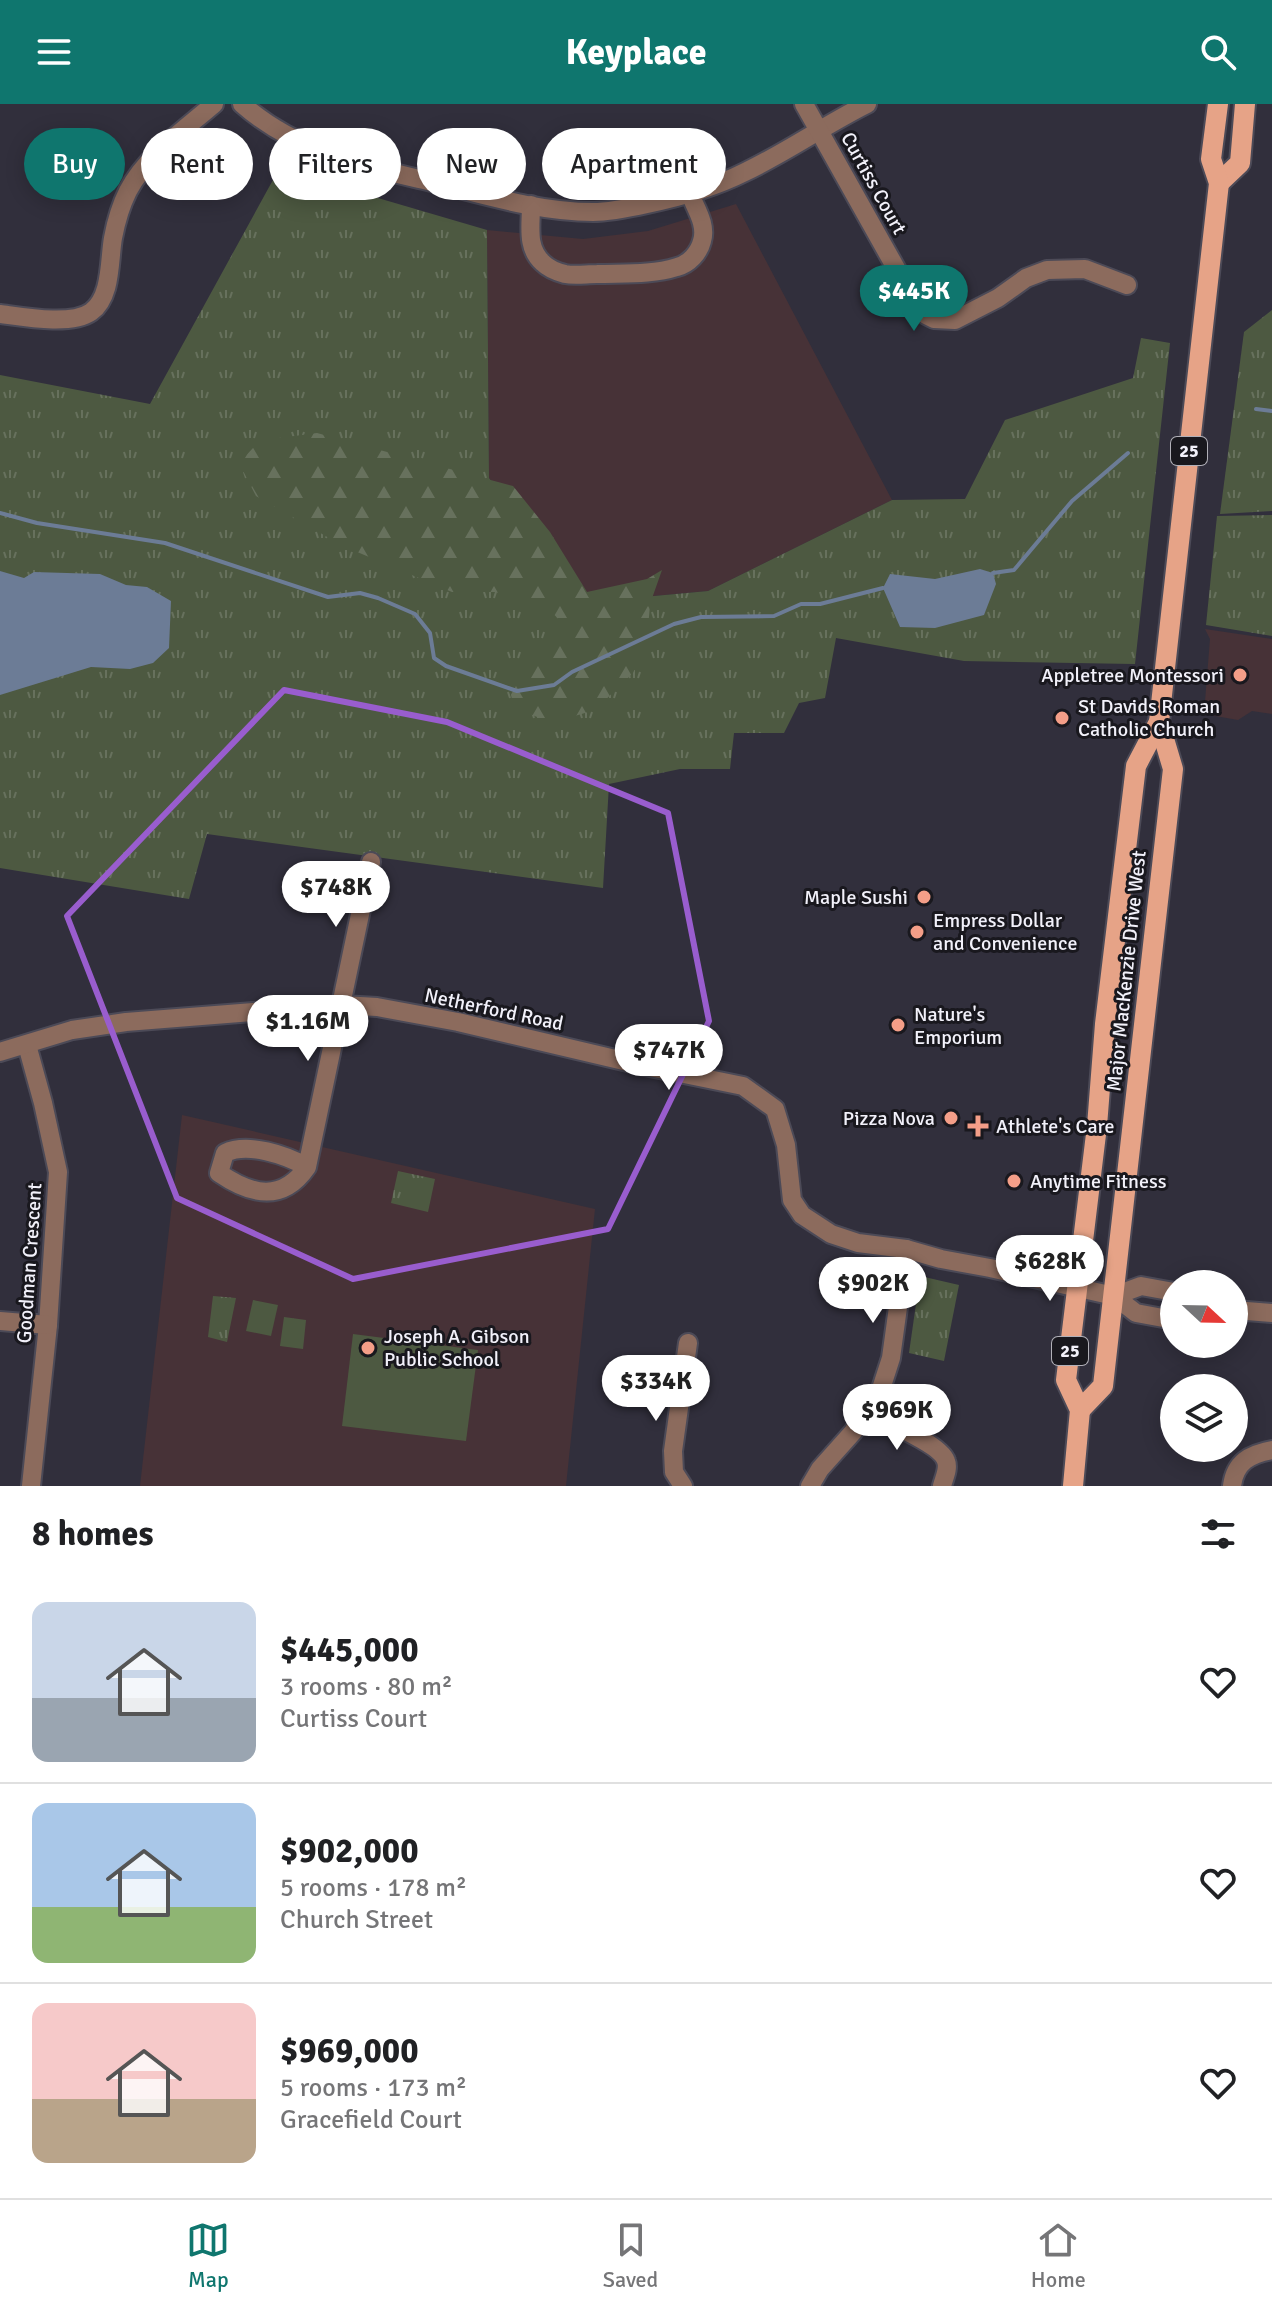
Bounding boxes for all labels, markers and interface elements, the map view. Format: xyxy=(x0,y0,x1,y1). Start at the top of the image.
icon: menu xyxy=(32,30,76,74)
text: Keyplace xyxy=(565,30,707,75)
icon: search xyxy=(1196,30,1240,74)
chip: Buy xyxy=(24,128,125,200)
chip: Rent xyxy=(141,128,253,200)
chip: Filters xyxy=(269,128,401,200)
chip: New xyxy=(417,128,526,200)
chip: Apartment xyxy=(542,128,726,200)
street label: Curtiss Court xyxy=(835,128,912,239)
pin: $445K xyxy=(858,265,970,333)
text: $445K xyxy=(878,275,950,307)
road number: 25 xyxy=(1171,437,1207,465)
place label: Appletree Montessori xyxy=(1041,663,1224,688)
marker: Appletree Montessori xyxy=(1231,666,1249,684)
place label: St Davids Roman Catholic Church xyxy=(1078,694,1220,742)
marker: St Davids Roman Catholic Church xyxy=(1053,709,1071,727)
street label: Major MacKenzie Drive West xyxy=(1101,849,1152,1093)
pin: $748K xyxy=(280,861,392,929)
text: $748K xyxy=(300,871,372,903)
place label: Maple Sushi xyxy=(804,885,908,910)
marker: Maple Sushi xyxy=(915,888,933,906)
place label: Empress Dollar and Convenience xyxy=(933,908,1077,956)
marker: Empress Dollar and Convenience xyxy=(908,923,926,941)
street label: Netherford Road xyxy=(422,983,566,1036)
pin: $1.16M xyxy=(243,995,373,1063)
place label: Nature's Emporium xyxy=(914,1002,1002,1050)
text: $1.16M xyxy=(265,1005,351,1037)
marker: Nature's Emporium xyxy=(889,1016,907,1034)
pin: $747K xyxy=(613,1024,725,1092)
text: $747K xyxy=(633,1034,705,1066)
place label: Pizza Nova xyxy=(843,1106,935,1131)
marker: Pizza Nova xyxy=(942,1109,960,1127)
place label: Athlete's Care xyxy=(996,1114,1115,1139)
marker: Athlete's Care xyxy=(967,1115,989,1137)
place label: Anytime Fitness xyxy=(1030,1169,1167,1194)
marker: Anytime Fitness xyxy=(1005,1172,1023,1190)
street label: Goodman Crescent xyxy=(11,1182,48,1344)
pin: $628K xyxy=(994,1235,1106,1303)
text: $628K xyxy=(1014,1245,1086,1277)
pin: $902K xyxy=(817,1257,929,1325)
text: $902K xyxy=(837,1267,909,1299)
north arrow xyxy=(1160,1270,1248,1358)
map controls xyxy=(1160,1270,1248,1462)
place label: Joseph A. Gibson Public School xyxy=(384,1324,530,1372)
road number: 25 xyxy=(1052,1337,1088,1365)
marker: Joseph A. Gibson Public School xyxy=(359,1339,377,1357)
pin: $334K xyxy=(600,1355,712,1423)
text: $334K xyxy=(620,1365,692,1397)
button: layers xyxy=(1160,1374,1248,1462)
pin: $969K xyxy=(841,1384,953,1452)
text: $969K xyxy=(861,1394,933,1426)
icon: filters xyxy=(1196,1512,1240,1556)
text: 8 homes xyxy=(32,1513,153,1555)
text: $445,000 xyxy=(280,1629,419,1671)
icon: home xyxy=(96,1634,192,1730)
icon: heart xyxy=(1196,1660,1240,1704)
text: 3 rooms · 80 m² xyxy=(280,1671,453,1703)
text: Curtiss Court xyxy=(280,1703,427,1735)
text: $902,000 xyxy=(280,1830,419,1872)
icon: home xyxy=(96,1835,192,1931)
icon: heart xyxy=(1196,1861,1240,1905)
text: 5 rooms · 178 m² xyxy=(280,1872,467,1904)
text: Church Street xyxy=(280,1904,433,1936)
text: $969,000 xyxy=(280,2030,419,2072)
icon: home xyxy=(96,2035,192,2131)
icon: heart xyxy=(1196,2061,1240,2105)
text: 5 rooms · 173 m² xyxy=(280,2072,467,2104)
text: Gracefield Court xyxy=(280,2104,462,2136)
tab: Map xyxy=(186,2218,230,2293)
tab: Saved xyxy=(603,2218,658,2293)
tab: Home xyxy=(1031,2218,1086,2293)

